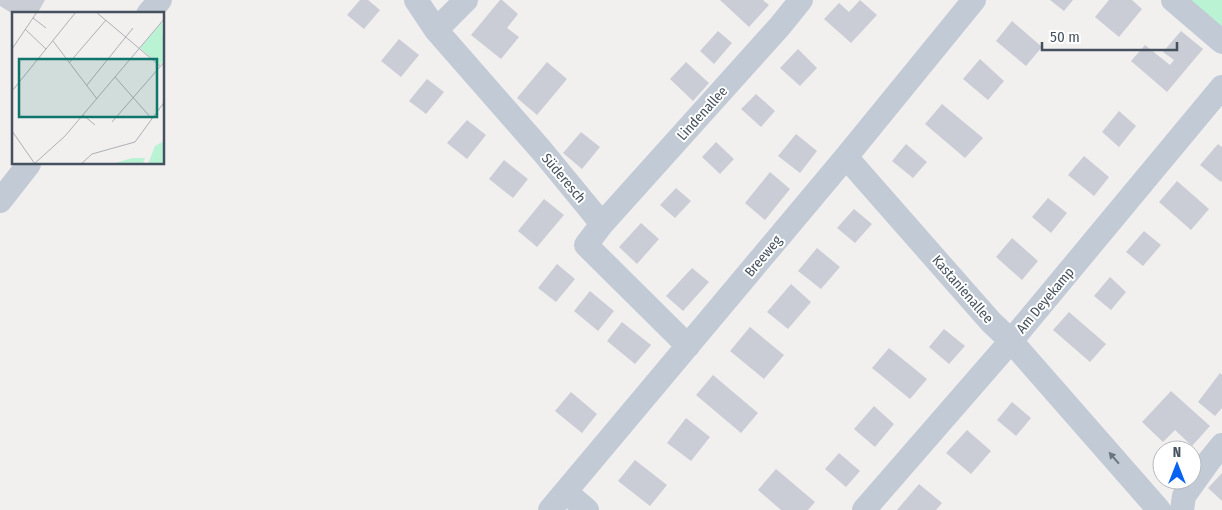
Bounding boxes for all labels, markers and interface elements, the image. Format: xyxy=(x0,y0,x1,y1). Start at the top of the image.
inset map xyxy=(12,12,165,165)
scale bar xyxy=(1042,20,1177,52)
text: 50 m xyxy=(1050,28,1080,46)
street label: Lindenallee xyxy=(674,83,731,144)
street label: Süderesch xyxy=(538,150,589,207)
street label: Breeweg xyxy=(741,232,786,280)
street label: Kastanienallee xyxy=(928,252,997,327)
street label: Am Deyekamp xyxy=(1013,264,1078,337)
north arrow xyxy=(1152,440,1202,490)
text: N xyxy=(1173,444,1181,461)
one-way arrow xyxy=(1108,452,1119,465)

